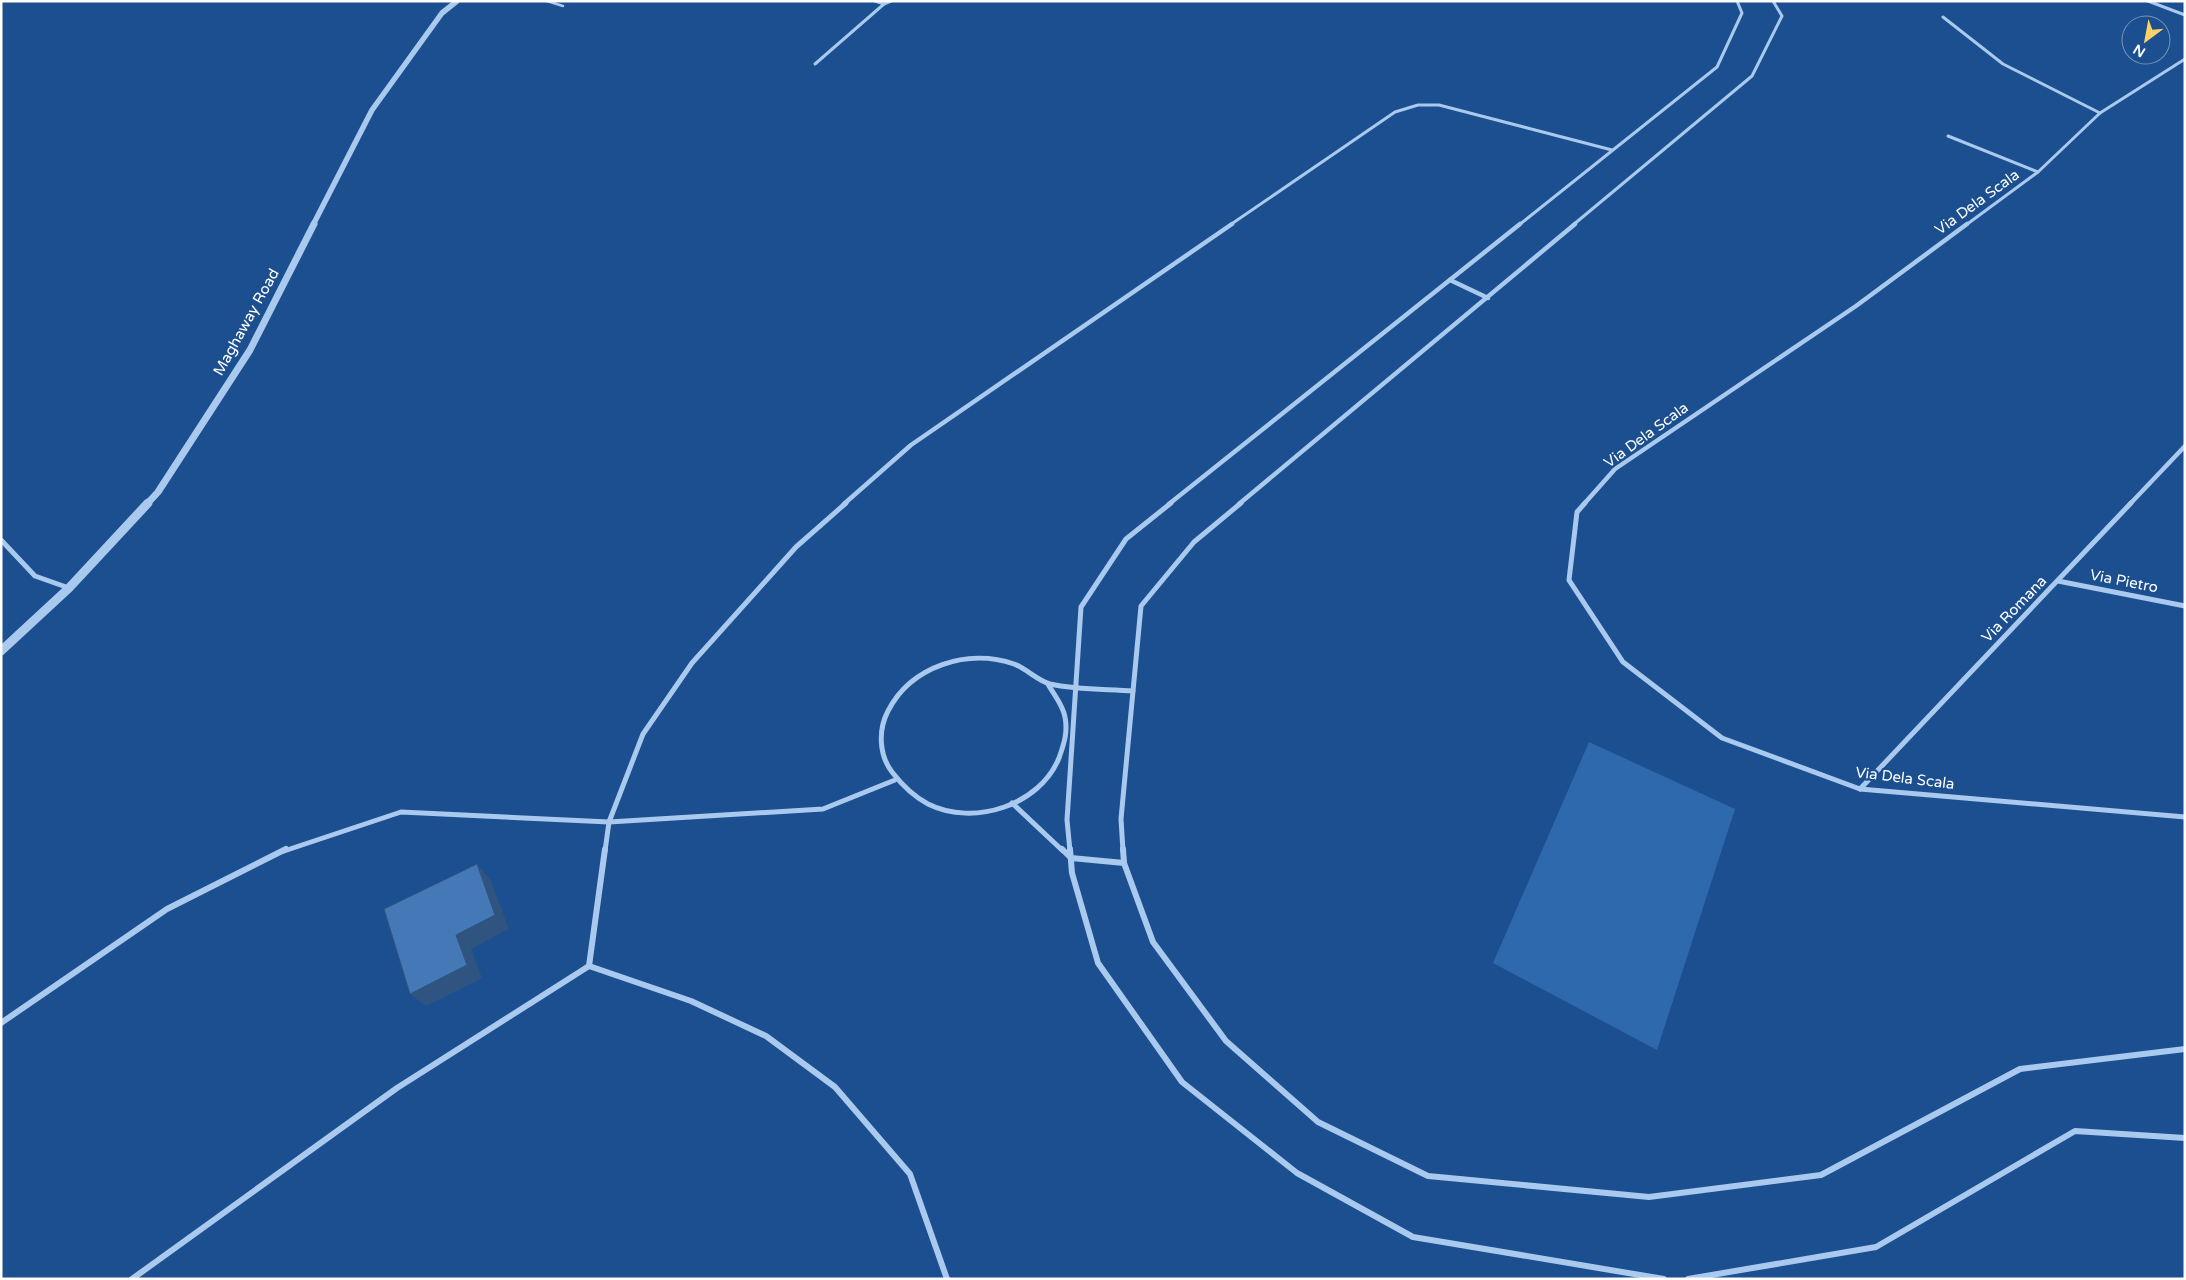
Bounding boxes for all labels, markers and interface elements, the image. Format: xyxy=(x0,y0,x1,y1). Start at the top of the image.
north arrow xyxy=(2121,15,2171,65)
text: N xyxy=(2130,40,2149,61)
street label: Via Dela Scala xyxy=(1931,165,2023,239)
street label: Maghaway Road xyxy=(209,265,283,379)
street label: Via Dela Scala xyxy=(1600,398,1692,472)
street label: Via Pietro xyxy=(2088,566,2160,596)
street label: Via Romana xyxy=(1978,572,2050,646)
street label: Via Dela Scala xyxy=(1854,763,1956,793)

